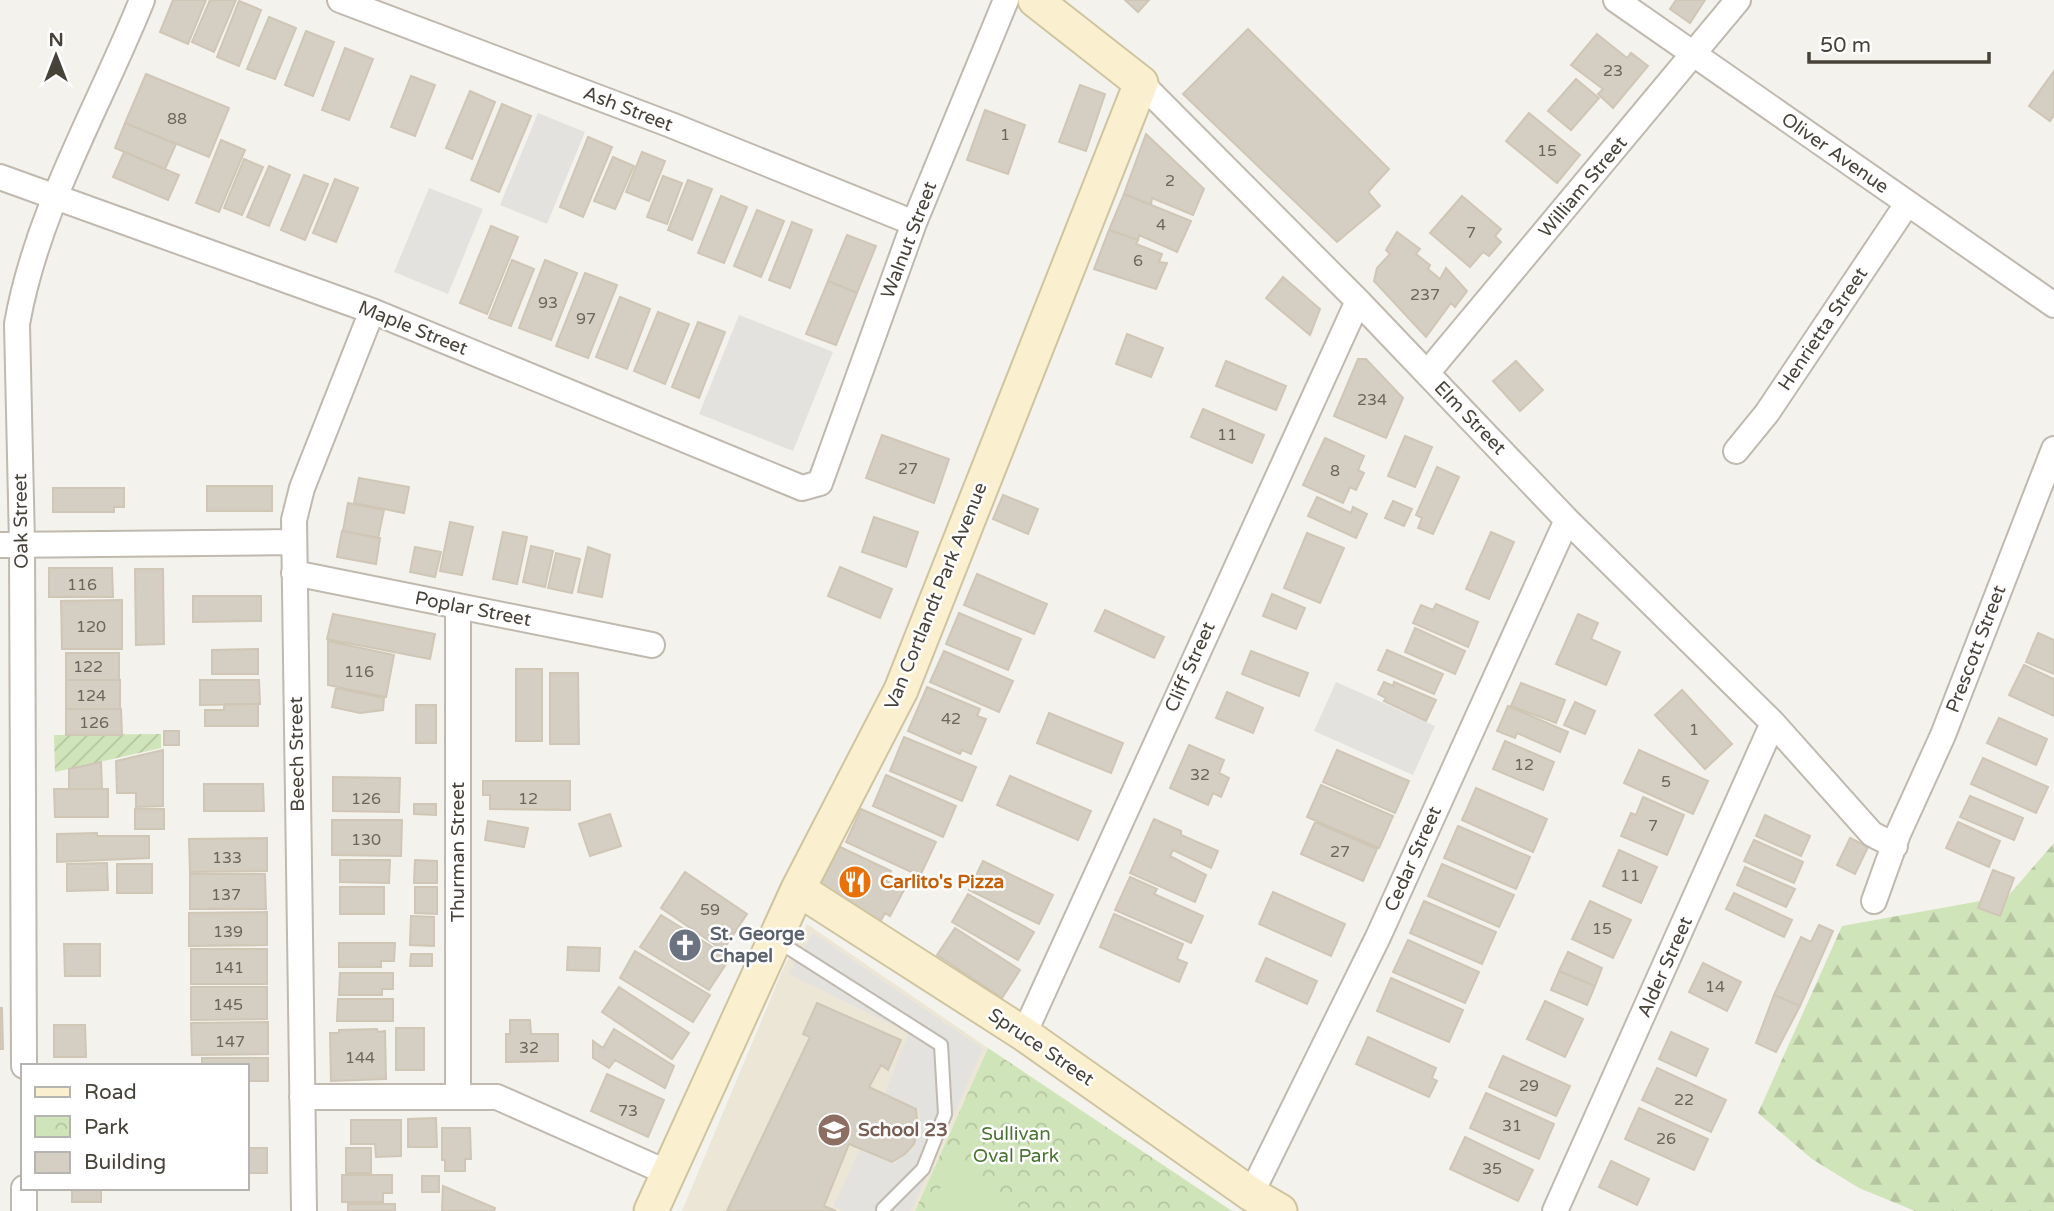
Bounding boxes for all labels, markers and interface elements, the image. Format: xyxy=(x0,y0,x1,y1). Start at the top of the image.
north arrow xyxy=(21,21,91,91)
scale bar xyxy=(1809,21,1989,65)
text: N xyxy=(48,29,64,51)
text: 50 m xyxy=(1820,33,1871,58)
house number: 23 xyxy=(1603,61,1623,81)
street label: Ash Street xyxy=(580,82,676,136)
street label: Oliver Avenue xyxy=(1777,108,1893,198)
house number: 88 xyxy=(167,109,187,129)
house number: 1 xyxy=(1000,125,1010,145)
street label: William Street xyxy=(1534,132,1632,242)
house number: 15 xyxy=(1537,141,1557,161)
house number: 2 xyxy=(1165,171,1175,191)
street label: Walnut Street xyxy=(877,178,941,302)
house number: 4 xyxy=(1156,215,1166,235)
house number: 7 xyxy=(1466,223,1476,243)
house number: 6 xyxy=(1133,251,1143,271)
street label: Henrietta Street xyxy=(1774,263,1872,395)
house number: 237 xyxy=(1410,285,1440,305)
house number: 93 xyxy=(538,293,558,313)
street label: Maple Street xyxy=(355,296,471,360)
house number: 97 xyxy=(576,309,596,329)
street label: Elm Street xyxy=(1430,377,1510,459)
house number: 234 xyxy=(1357,390,1387,410)
house number: 11 xyxy=(1217,425,1237,445)
house number: 27 xyxy=(898,459,918,479)
house number: 8 xyxy=(1330,461,1340,481)
street label: Oak Street xyxy=(9,473,33,569)
street label: Van Cortlandt Park Avenue xyxy=(880,479,992,713)
house number: 116 xyxy=(67,575,97,595)
street label: Prescott Street xyxy=(1942,582,2010,716)
street label: Poplar Street xyxy=(413,587,533,631)
house number: 120 xyxy=(76,617,106,637)
street label: Cliff Street xyxy=(1160,618,1220,716)
house number: 122 xyxy=(73,657,103,677)
house number: 116 xyxy=(344,662,374,682)
house number: 124 xyxy=(76,686,106,706)
street label: Beech Street xyxy=(285,696,309,812)
house number: 42 xyxy=(941,709,961,729)
house number: 126 xyxy=(79,713,109,733)
house number: 1 xyxy=(1689,720,1699,740)
house number: 12 xyxy=(1514,755,1534,775)
house number: 32 xyxy=(1190,765,1210,785)
house number: 5 xyxy=(1661,772,1671,792)
street label: Thurman Street xyxy=(447,782,469,922)
house number: 126 xyxy=(351,789,381,809)
house number: 12 xyxy=(518,789,538,809)
street label: Cedar Street xyxy=(1380,803,1446,915)
house number: 7 xyxy=(1648,816,1658,836)
house number: 130 xyxy=(351,830,381,850)
house number: 27 xyxy=(1330,842,1350,862)
house number: 133 xyxy=(212,848,242,868)
restaurant icon: Carlito's Pizza xyxy=(836,863,874,901)
house number: 11 xyxy=(1620,866,1640,886)
place label: Carlito's Pizza xyxy=(880,871,1004,893)
house number: 137 xyxy=(211,885,241,905)
house number: 59 xyxy=(700,900,720,920)
street label: Alder Street xyxy=(1633,913,1697,1021)
house number: 15 xyxy=(1592,919,1612,939)
house number: 139 xyxy=(213,922,243,942)
place label: St. George Chapel xyxy=(710,923,805,968)
church icon: St. George Chapel xyxy=(666,926,704,964)
house number: 141 xyxy=(214,958,244,978)
house number: 14 xyxy=(1705,977,1725,997)
house number: 145 xyxy=(213,995,243,1015)
street label: Spruce Street xyxy=(984,1004,1098,1090)
house number: 147 xyxy=(215,1032,245,1052)
house number: 32 xyxy=(519,1038,539,1058)
house number: 144 xyxy=(345,1048,375,1068)
legend xyxy=(21,1064,248,1190)
house number: 29 xyxy=(1519,1076,1539,1096)
text: Road xyxy=(84,1080,137,1105)
house number: 22 xyxy=(1674,1090,1694,1110)
house number: 73 xyxy=(618,1101,638,1121)
school or university icon: School 23 xyxy=(815,1111,853,1149)
text: Park xyxy=(84,1115,129,1140)
house number: 31 xyxy=(1502,1116,1522,1136)
place label: School 23 xyxy=(858,1119,948,1141)
park label: Sullivan Oval Park xyxy=(973,1123,1059,1167)
house number: 26 xyxy=(1656,1129,1676,1149)
text: Building xyxy=(84,1150,166,1175)
house number: 35 xyxy=(1482,1159,1502,1179)

